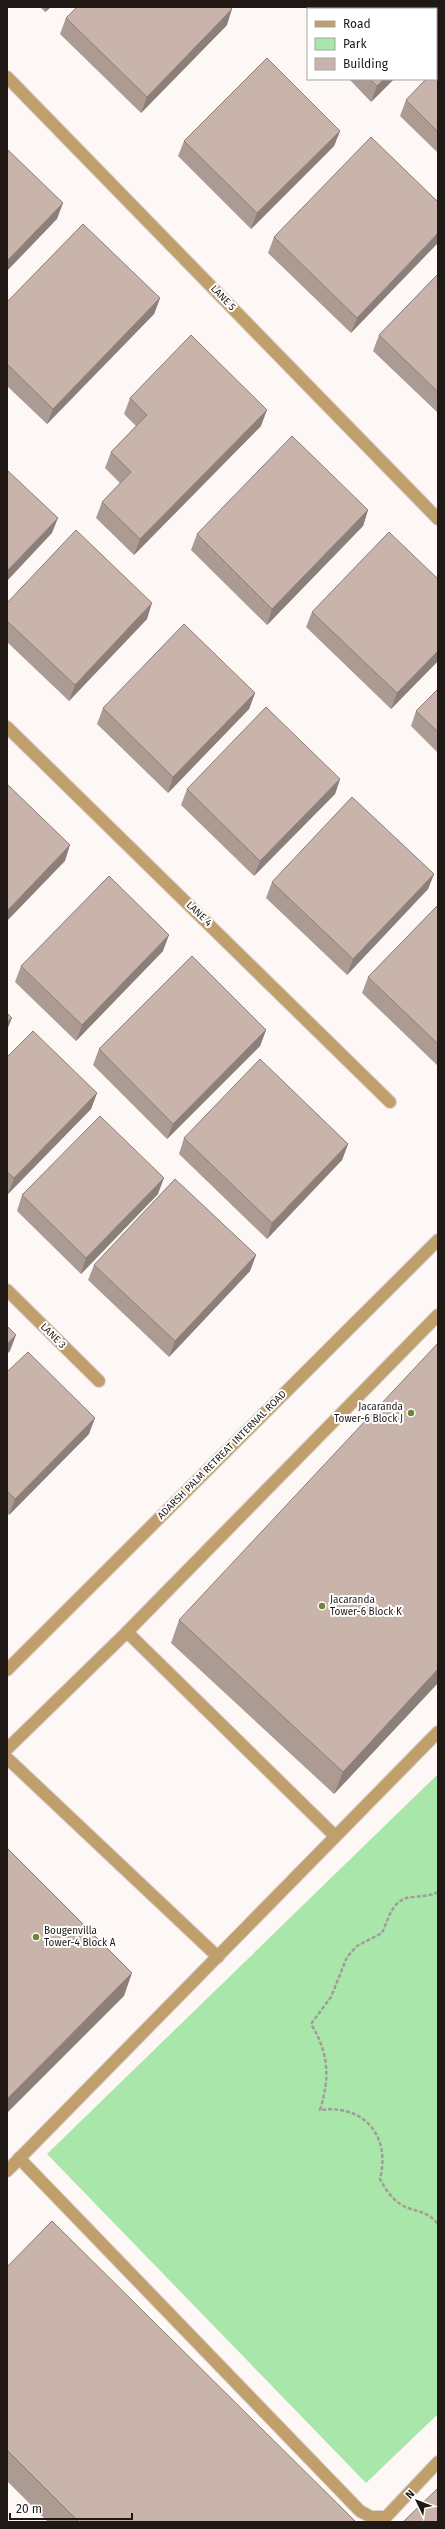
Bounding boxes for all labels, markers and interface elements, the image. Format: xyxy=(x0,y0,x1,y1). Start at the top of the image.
legend xyxy=(307,8,437,80)
text: Road xyxy=(343,17,371,31)
text: Park xyxy=(343,37,367,51)
text: Building xyxy=(343,57,389,71)
street label: LANE 5 xyxy=(208,283,238,313)
street label: LANE 4 xyxy=(184,899,215,930)
street label: LANE 3 xyxy=(38,1321,68,1351)
street label: ADARSH PALM RETREAT INTERNAL ROAD xyxy=(155,1388,289,1522)
place label: Jacaranda Tower-6 Block J xyxy=(334,1401,403,1425)
marker: Jacaranda Tower-6 Block J xyxy=(406,1408,416,1418)
place label: Jacaranda Tower-6 Block K xyxy=(330,1594,402,1618)
marker: Jacaranda Tower-6 Block K xyxy=(317,1601,327,1611)
place label: Bougenvilla Tower-4 Block A xyxy=(44,1925,116,1949)
marker: Bougenvilla Tower-4 Block A xyxy=(31,1932,41,1942)
north arrow xyxy=(397,2481,437,2521)
text: N xyxy=(403,2487,417,2502)
scale bar xyxy=(10,2495,132,2521)
text: 20 m xyxy=(16,2502,42,2516)

